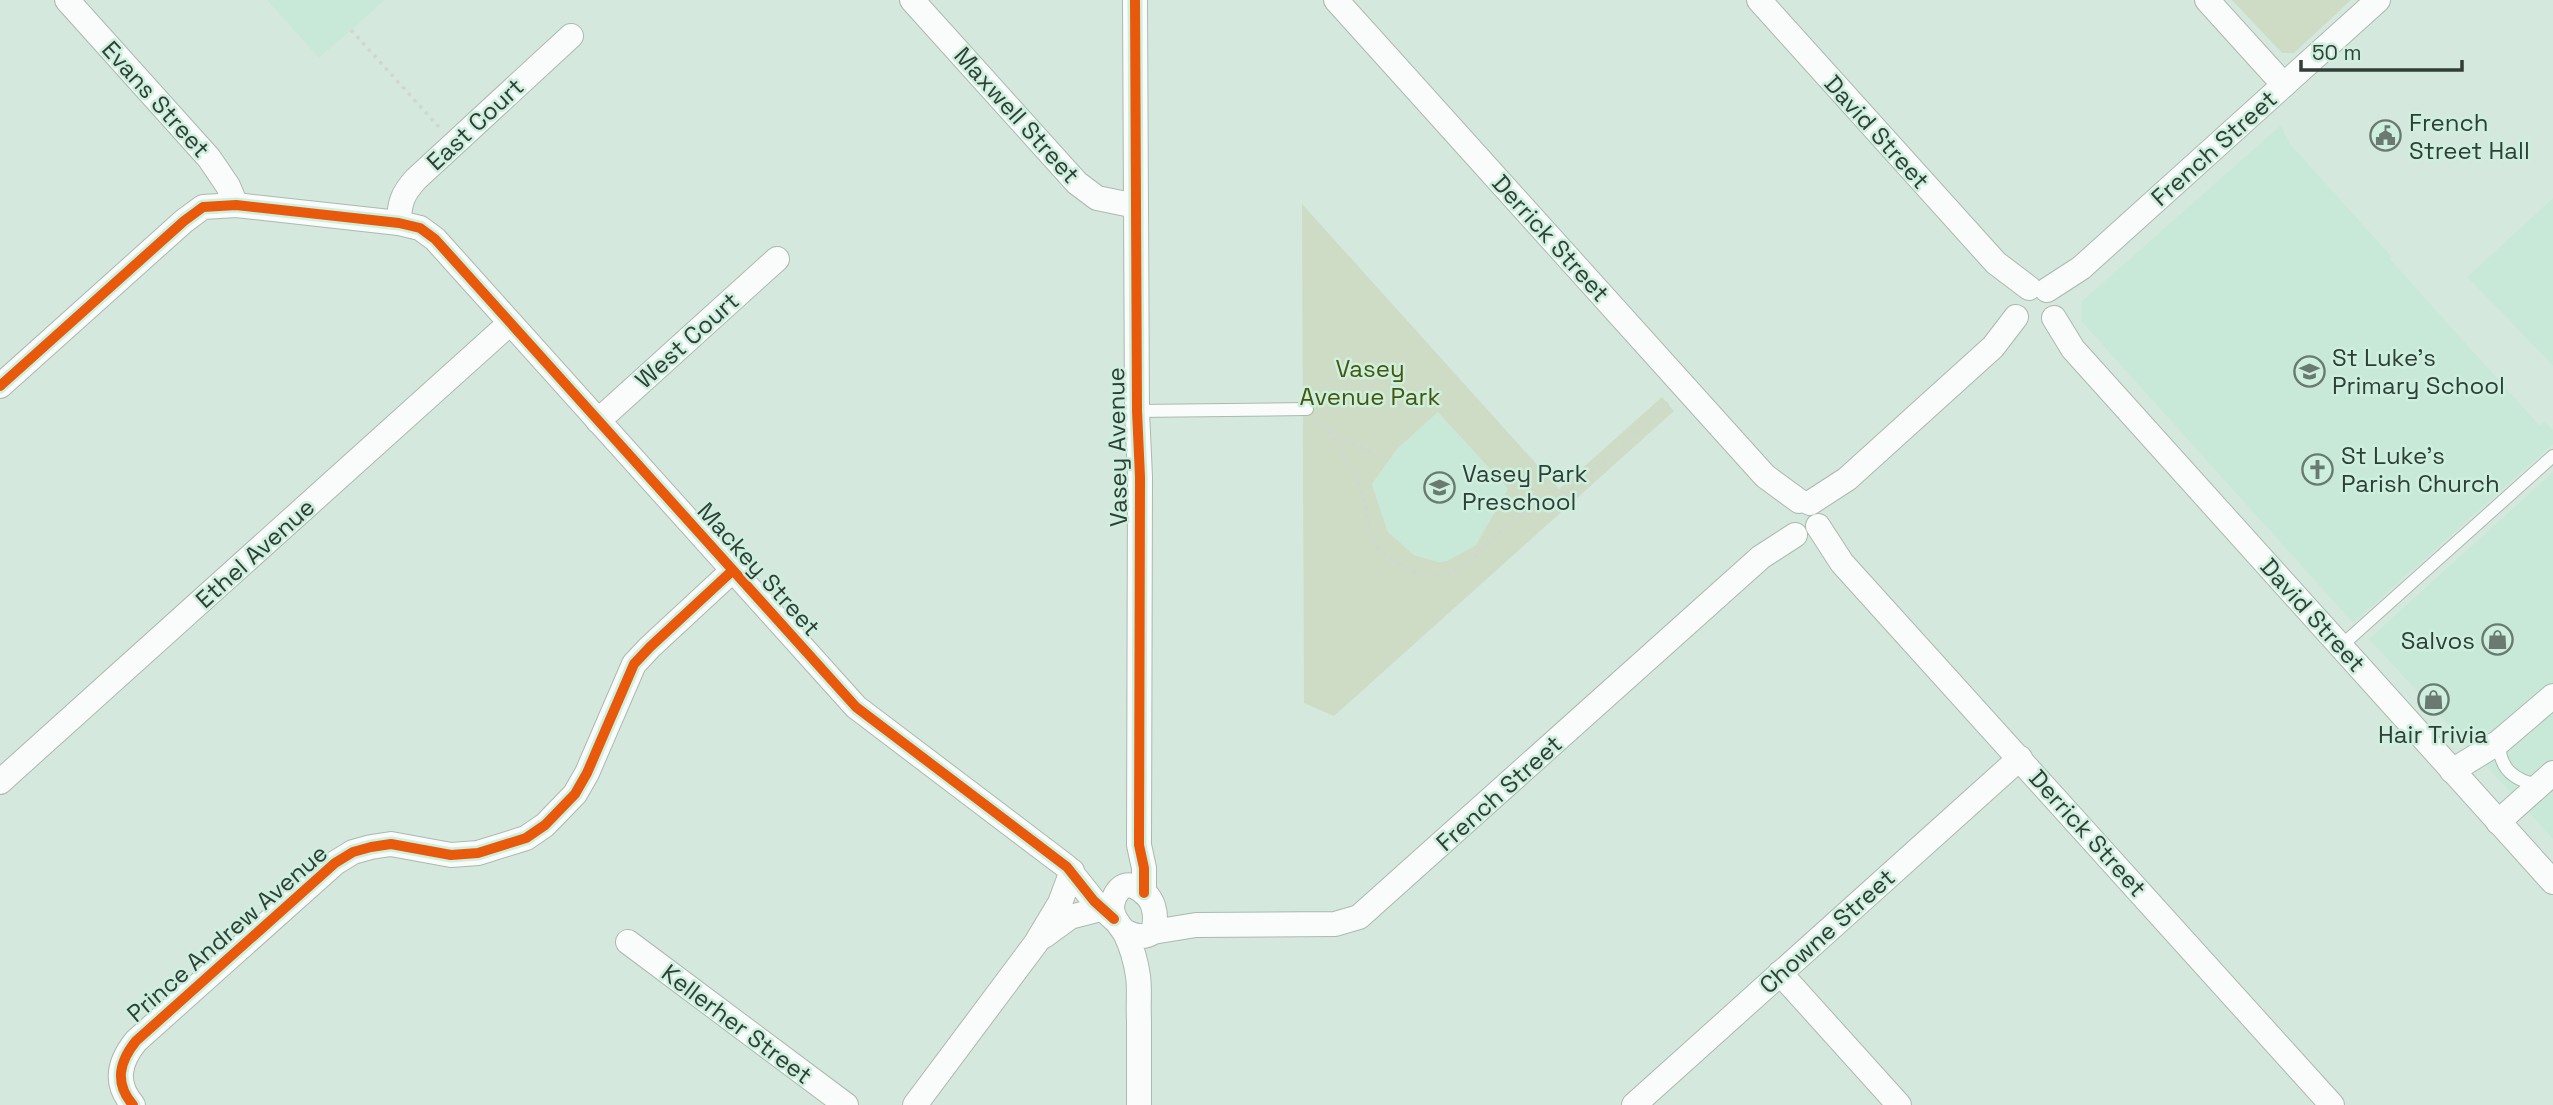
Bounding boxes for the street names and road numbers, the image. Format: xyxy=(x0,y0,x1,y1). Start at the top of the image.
street label: Evans Street xyxy=(95,34,217,164)
street label: Maxwell Street xyxy=(948,40,1086,190)
street label: David Street xyxy=(1818,69,1936,195)
street label: East Court xyxy=(420,71,530,177)
street label: French Street xyxy=(2145,83,2283,213)
street label: Derrick Street xyxy=(1486,168,1616,308)
street label: West Court xyxy=(629,285,745,395)
street label: Vasey Avenue xyxy=(1100,367,1134,527)
street label: Ethel Avenue xyxy=(189,491,321,615)
street label: Mackey Street xyxy=(691,496,827,642)
street label: David Street xyxy=(2254,552,2372,678)
street label: French Street xyxy=(1430,728,1568,858)
street label: Derrick Street xyxy=(2023,763,2153,903)
street label: Prince Andrew Avenue xyxy=(120,837,334,1029)
street label: Chowne Street xyxy=(1753,862,1901,1000)
street label: Kellerher Street xyxy=(655,957,819,1091)

